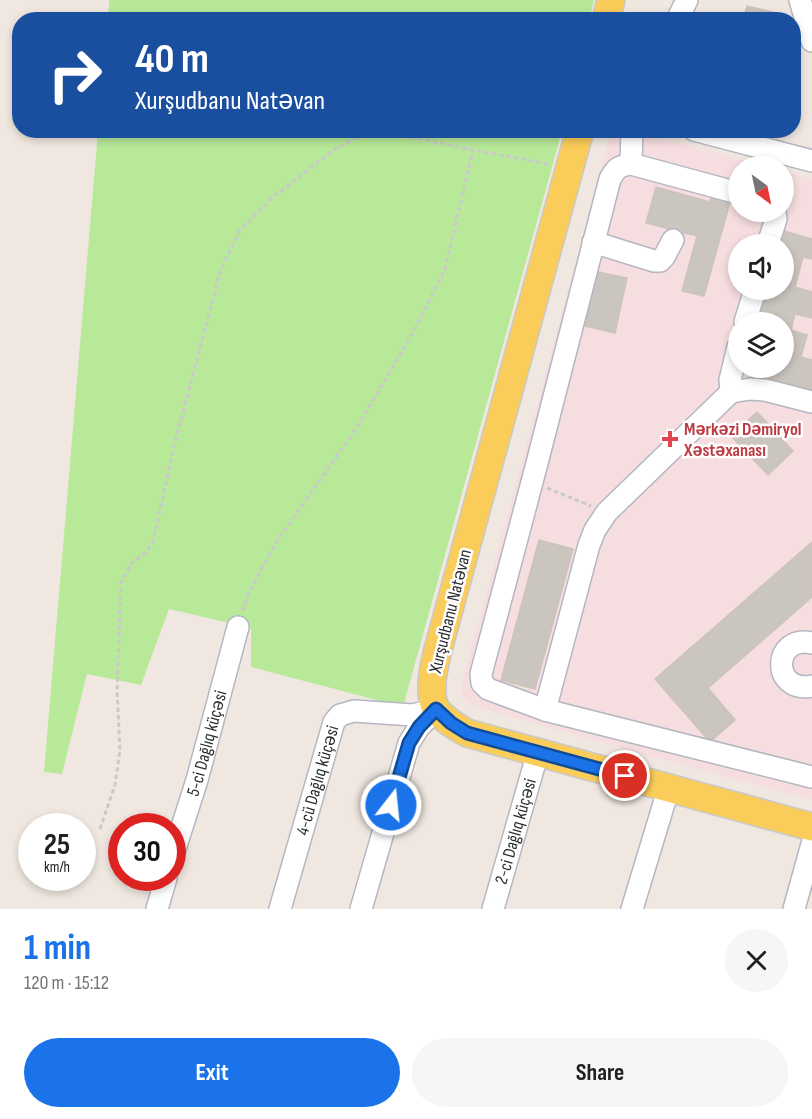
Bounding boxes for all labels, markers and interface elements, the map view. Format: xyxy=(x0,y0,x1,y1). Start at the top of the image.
text: 40 m xyxy=(135,34,209,85)
icon: right xyxy=(36,36,114,114)
text: Xurşudbanu Natəvan xyxy=(135,85,325,117)
north arrow xyxy=(728,156,794,222)
map controls xyxy=(728,156,794,378)
button: sound xyxy=(728,234,794,300)
button: layers xyxy=(728,312,794,378)
place label: Mərkəzi Dəmiryol Xəstəxanası xyxy=(683,419,801,461)
marker: Mərkəzi Dəmiryol Xəstəxanası xyxy=(661,430,679,448)
street label: Xurşudbanu Natəvan xyxy=(425,547,476,676)
street label: 5-ci Dağlıq küçəsi xyxy=(183,688,232,799)
street label: 4-cü Dağlıq küçəsi xyxy=(292,723,343,838)
pin xyxy=(599,750,650,801)
icon: arrive xyxy=(608,759,641,792)
position arrow xyxy=(359,773,423,837)
street label: 2-ci Dağlıq küçəsi xyxy=(491,776,541,887)
speed limit sign: 30 xyxy=(108,813,186,891)
text: 25 xyxy=(44,827,70,863)
text: km/h xyxy=(44,858,70,877)
text: 1 min xyxy=(24,927,91,970)
button: close xyxy=(725,929,788,992)
text: 120 m · 15:12 xyxy=(24,971,109,995)
button: Exit xyxy=(24,1038,400,1107)
button: Share xyxy=(412,1038,788,1107)

